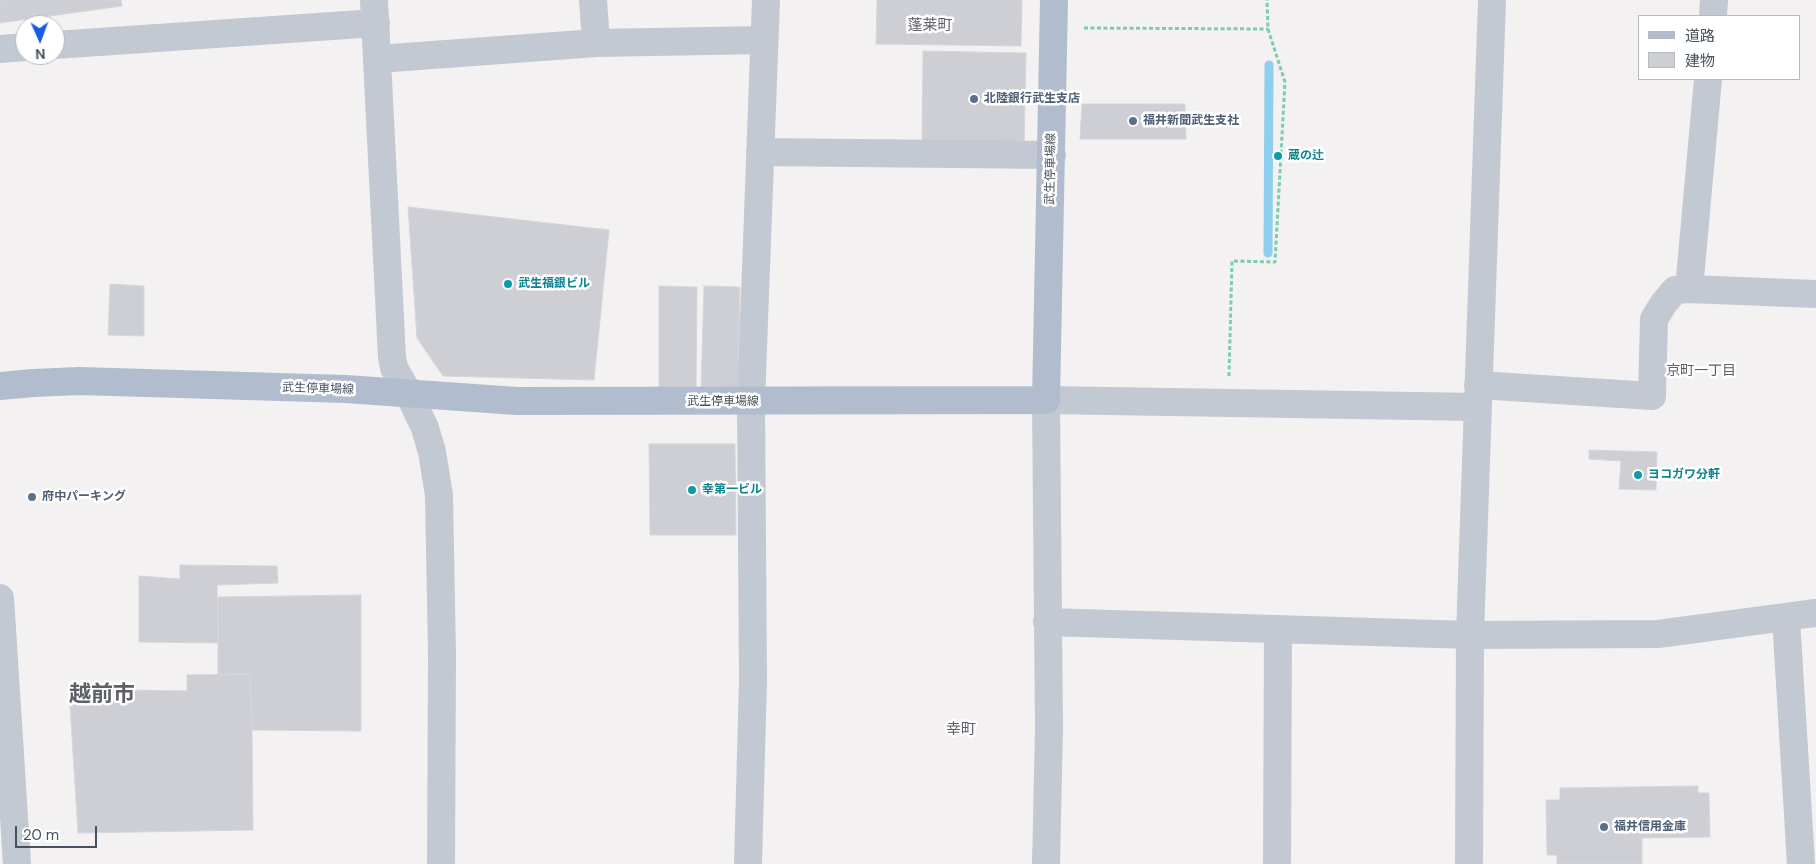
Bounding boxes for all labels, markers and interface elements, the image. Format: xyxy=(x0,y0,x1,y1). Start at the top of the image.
north arrow xyxy=(15,15,65,65)
legend xyxy=(1638,15,1801,80)
district label: 蓬莱町 xyxy=(908,17,952,35)
text: 道路 xyxy=(1685,26,1715,46)
text: N xyxy=(35,45,46,63)
text: 建物 xyxy=(1685,51,1715,71)
place label: 北陸銀行武生支店 xyxy=(984,92,1080,106)
marker: 北陸銀行武生支店 xyxy=(968,93,980,105)
place label: 福井新聞武生支社 xyxy=(1143,114,1239,128)
marker: 福井新聞武生支社 xyxy=(1127,115,1139,127)
street label: 武生停車場線 xyxy=(1043,133,1059,205)
place label: 蔵の辻 xyxy=(1288,149,1324,163)
marker: 蔵の辻 xyxy=(1272,150,1284,162)
place label: 武生福銀ビル xyxy=(518,277,590,291)
marker: 武生福銀ビル xyxy=(502,278,514,290)
district label: 京町一丁目 xyxy=(1666,363,1736,379)
street label: 武生停車場線 xyxy=(282,381,354,397)
street label: 武生停車場線 xyxy=(687,395,759,409)
place label: ヨコガワ分軒 xyxy=(1648,468,1720,482)
marker: ヨコガワ分軒 xyxy=(1632,469,1644,481)
place label: 幸第一ビル xyxy=(702,483,762,497)
marker: 幸第一ビル xyxy=(686,484,698,496)
place label: 府中パーキング xyxy=(42,490,126,504)
marker: 府中パーキング xyxy=(26,491,38,503)
district label: 越前市 xyxy=(69,682,135,708)
district label: 幸町 xyxy=(946,721,976,739)
scale bar xyxy=(18,816,100,848)
place label: 福井信用金庫 xyxy=(1614,820,1686,834)
marker: 福井信用金庫 xyxy=(1598,821,1610,833)
text: 20 m xyxy=(23,825,59,845)

